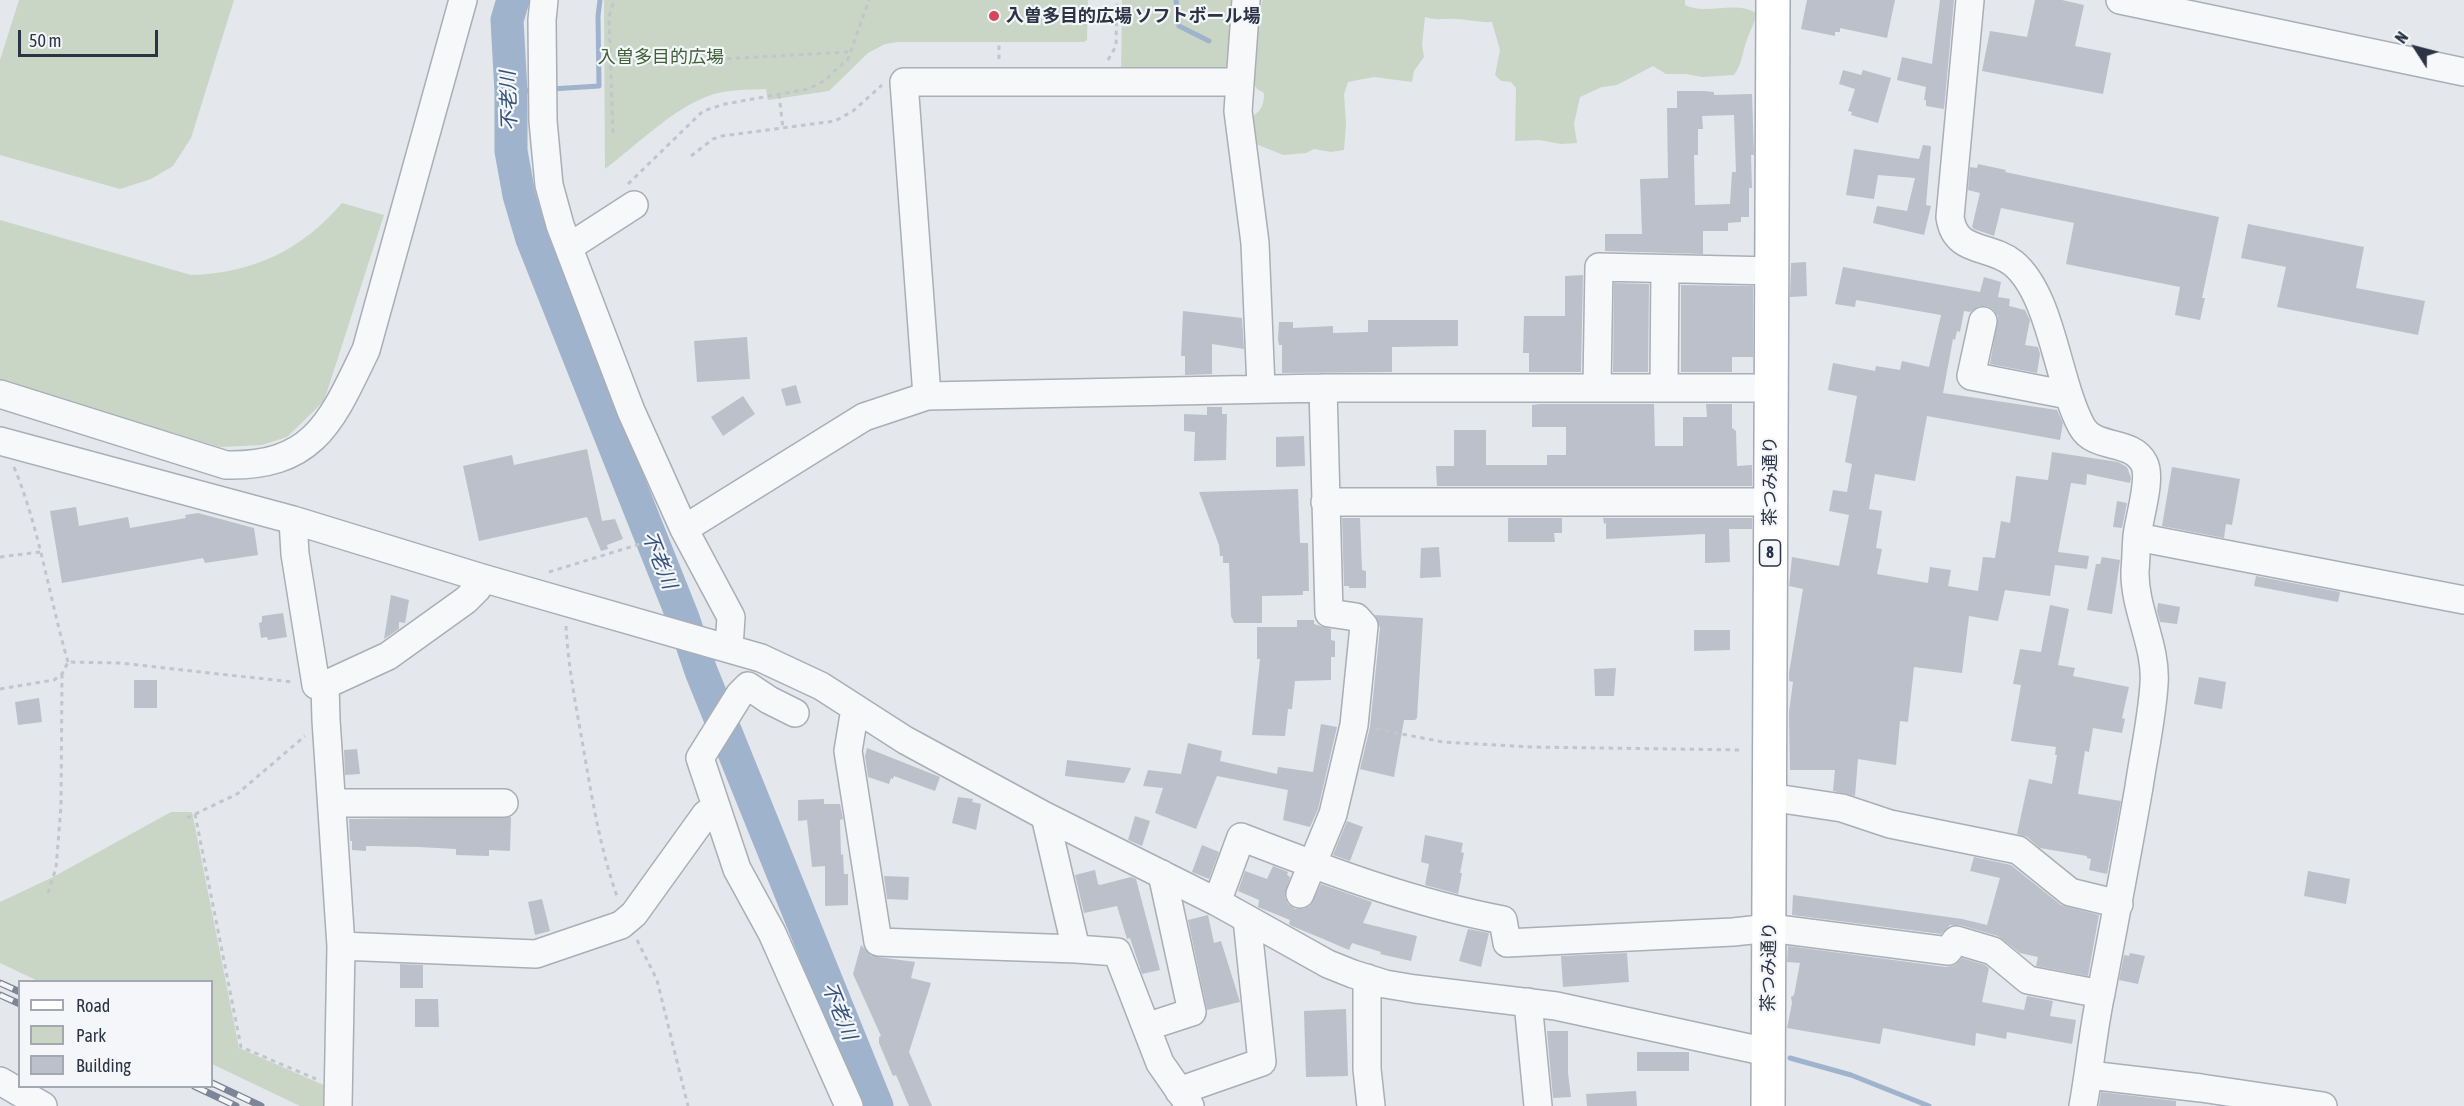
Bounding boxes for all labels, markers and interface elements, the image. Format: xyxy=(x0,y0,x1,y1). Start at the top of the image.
place label: 入曽多目的広場 ソフトボール場 xyxy=(1006,5,1260,27)
marker: 入曽多目的広場 ソフトボール場 xyxy=(987,9,1001,23)
scale bar xyxy=(21,18,160,56)
north arrow xyxy=(2386,18,2446,78)
text: N xyxy=(2391,28,2411,47)
text: 50 m xyxy=(29,30,61,51)
park label: 入曽多目的広場 xyxy=(598,46,724,68)
water label: 不老川 xyxy=(496,71,522,131)
street label: 茶つみ通り xyxy=(1759,436,1781,526)
water label: 不老川 xyxy=(637,528,681,592)
road number: 8 xyxy=(1760,540,1780,566)
street label: 茶つみ通り xyxy=(1757,922,1781,1012)
water label: 不老川 xyxy=(817,979,861,1043)
legend xyxy=(18,980,213,1088)
text: Road xyxy=(76,995,110,1016)
text: Park xyxy=(76,1025,106,1046)
text: Building xyxy=(76,1055,131,1076)

